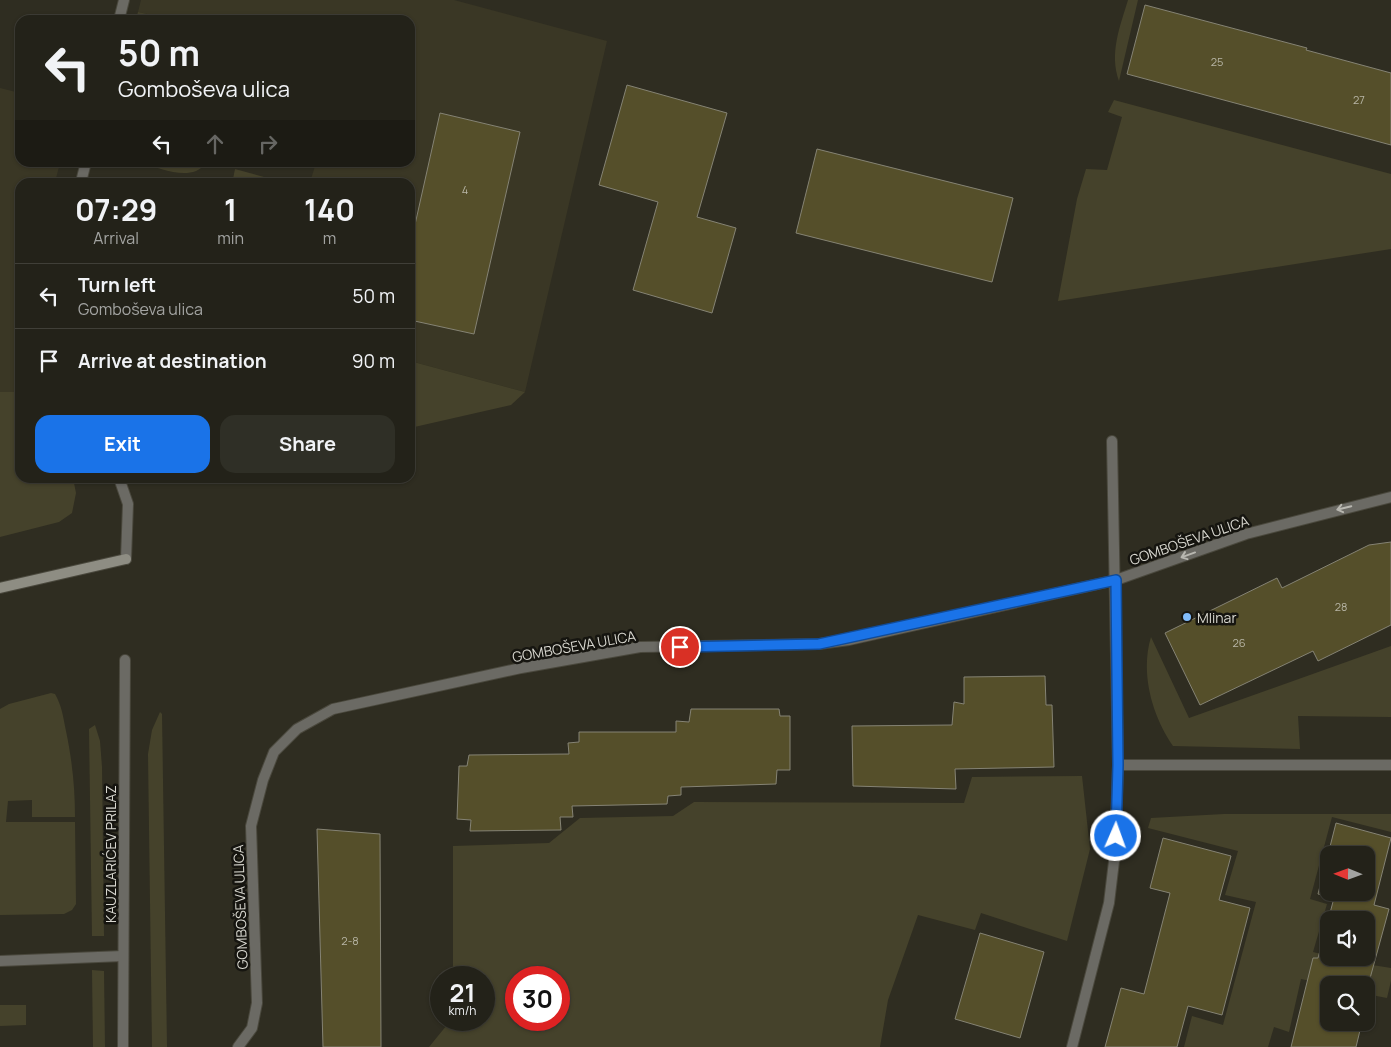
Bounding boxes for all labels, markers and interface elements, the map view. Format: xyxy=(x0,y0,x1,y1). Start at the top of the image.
text: 50 m xyxy=(118,29,200,77)
icon: left xyxy=(35,35,100,100)
house number: 25 xyxy=(1211,54,1223,69)
text: Gomboševa ulica xyxy=(118,74,290,104)
house number: 27 xyxy=(1353,92,1365,107)
icon: left xyxy=(148,130,176,158)
icon: ahead xyxy=(201,130,229,158)
icon: right xyxy=(254,130,282,158)
house number: 4 xyxy=(462,182,468,197)
text: 07:29 xyxy=(75,189,157,230)
text: 1 xyxy=(224,189,237,230)
text: 140 xyxy=(304,189,355,230)
text: Arrival xyxy=(93,227,139,249)
text: min xyxy=(217,227,244,249)
text: m xyxy=(323,227,336,249)
text: Turn left xyxy=(78,272,156,298)
icon: left xyxy=(35,282,63,310)
text: 50 m xyxy=(353,283,395,309)
text: Gomboševa ulica xyxy=(78,298,203,320)
icon: arrive xyxy=(35,347,63,375)
text: Arrive at destination xyxy=(78,348,267,374)
text: 90 m xyxy=(352,348,395,374)
button: Exit xyxy=(35,415,210,473)
button: Share xyxy=(220,415,395,473)
one-way arrow xyxy=(1336,504,1352,513)
street label: GOMBOŠEVA ULICA xyxy=(1127,511,1251,569)
one-way arrow xyxy=(1181,551,1197,560)
house number: 28 xyxy=(1335,599,1347,614)
place label: Mlinar xyxy=(1197,608,1236,627)
marker: Mlinar xyxy=(1181,611,1193,623)
street label: GOMBOŠEVA ULICA xyxy=(511,626,637,666)
pin xyxy=(659,626,701,668)
icon: arrive xyxy=(666,633,694,661)
house number: 26 xyxy=(1232,635,1246,650)
street label: KAUZLARIĆEV PRILAZ xyxy=(101,785,120,923)
position arrow xyxy=(1089,809,1141,861)
street label: GOMBOŠEVA ULICA xyxy=(228,844,252,970)
north arrow xyxy=(1320,846,1375,901)
map controls xyxy=(1320,846,1375,1031)
button: sound xyxy=(1320,911,1375,966)
house number: 2-8 xyxy=(341,933,359,948)
speed limit sign: 30 xyxy=(505,966,570,1031)
text: 21 xyxy=(450,975,475,1010)
button: search xyxy=(1320,976,1375,1031)
text: km/h xyxy=(449,1002,476,1019)

